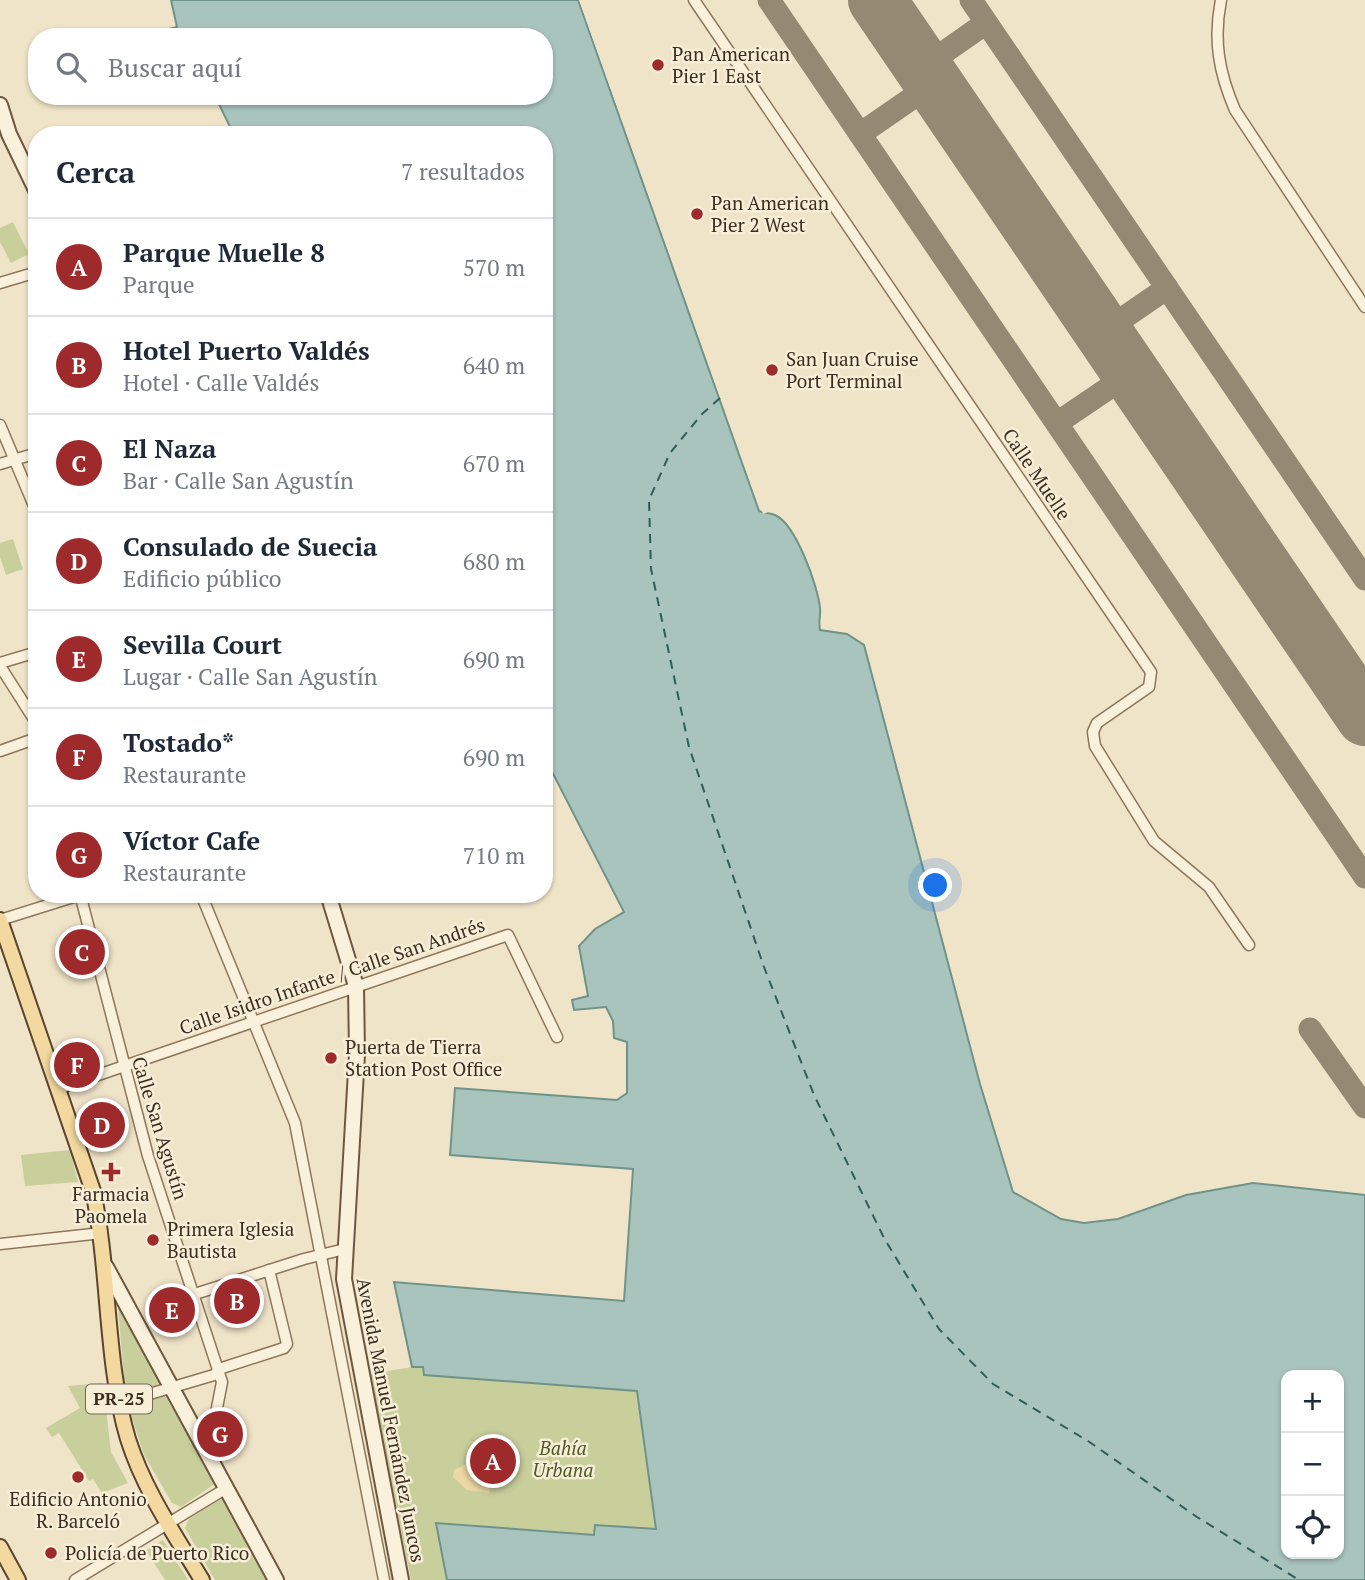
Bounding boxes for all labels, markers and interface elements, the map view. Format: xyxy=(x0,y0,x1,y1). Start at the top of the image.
search box xyxy=(28,28,553,105)
place label: Pan American Pier 1 East xyxy=(672,41,790,88)
icon: search xyxy=(52,48,90,86)
text: Buscar aquí xyxy=(108,50,242,84)
marker: Pan American Pier 1 East xyxy=(650,57,666,73)
text: Cerca xyxy=(56,152,135,192)
text: 7 resultados xyxy=(401,156,525,187)
place label: Pan American Pier 2 West xyxy=(711,190,829,237)
marker: Pan American Pier 2 West xyxy=(689,206,705,222)
text: Parque Muelle 8 xyxy=(123,235,325,269)
text: A xyxy=(71,252,87,283)
text: 570 m xyxy=(463,252,525,283)
text: Parque xyxy=(123,269,195,300)
text: Hotel Puerto Valdés xyxy=(123,333,370,367)
place label: San Juan Cruise Port Terminal xyxy=(786,346,919,393)
text: B xyxy=(72,350,86,381)
text: 640 m xyxy=(463,350,525,381)
marker: San Juan Cruise Port Terminal xyxy=(764,362,780,378)
text: Hotel · Calle Valdés xyxy=(123,367,319,398)
street label: Calle Muelle xyxy=(998,423,1077,524)
text: El Naza xyxy=(123,431,216,465)
text: C xyxy=(72,448,87,479)
text: 670 m xyxy=(463,448,525,479)
text: Bar · Calle San Agustín xyxy=(123,465,354,496)
text: Consulado de Suecia xyxy=(123,529,378,563)
text: D xyxy=(71,546,87,577)
text: 680 m xyxy=(463,546,525,577)
text: Edificio público xyxy=(123,563,281,594)
text: Sevilla Court xyxy=(123,627,282,661)
text: E xyxy=(72,644,86,675)
text: 690 m xyxy=(463,644,525,675)
text: Lugar · Calle San Agustín xyxy=(123,661,378,692)
text: Tostado* xyxy=(123,725,234,759)
text: F xyxy=(72,742,86,773)
text: 690 m xyxy=(463,742,525,773)
text: Restaurante xyxy=(123,759,246,790)
text: Víctor Cafe xyxy=(123,823,260,857)
text: G xyxy=(71,840,87,871)
text: 710 m xyxy=(463,840,525,871)
text: Restaurante xyxy=(123,857,246,888)
your location xyxy=(918,868,952,902)
street label: Calle Isidro Infante / Calle San Andrés xyxy=(176,911,488,1040)
pin: C xyxy=(59,926,105,978)
place label: Puerta de Tierra Station Post Office xyxy=(345,1034,502,1081)
pin: F xyxy=(54,1039,100,1091)
marker: Puerta de Tierra Station Post Office xyxy=(323,1050,339,1066)
street label: Calle San Agustín xyxy=(127,1053,194,1202)
pin: D xyxy=(79,1099,125,1151)
marker: Farmacia Paomela xyxy=(103,1164,119,1180)
place label: Farmacia Paomela xyxy=(72,1181,150,1228)
place label: Primera Iglesia Bautista xyxy=(167,1216,295,1263)
marker: Primera Iglesia Bautista xyxy=(145,1232,161,1248)
pin: B xyxy=(214,1275,260,1327)
street label: Avenida Manuel Fernández Juncos xyxy=(352,1275,431,1564)
pin: E xyxy=(149,1284,195,1336)
map controls xyxy=(1281,1370,1344,1559)
button: + xyxy=(1281,1370,1344,1433)
road number: PR-25 xyxy=(86,1384,152,1414)
pin: G xyxy=(197,1408,243,1460)
button: − xyxy=(1281,1433,1344,1496)
pin: A xyxy=(470,1435,516,1487)
park label: Bahía Urbana xyxy=(533,1435,593,1482)
marker: Edificio Antonio R. Barceló xyxy=(70,1469,86,1485)
place label: Edificio Antonio R. Barceló xyxy=(9,1486,147,1533)
button: locate xyxy=(1281,1496,1344,1559)
place label: Policía de Puerto Rico xyxy=(65,1540,249,1565)
marker: Policía de Puerto Rico xyxy=(43,1545,59,1561)

